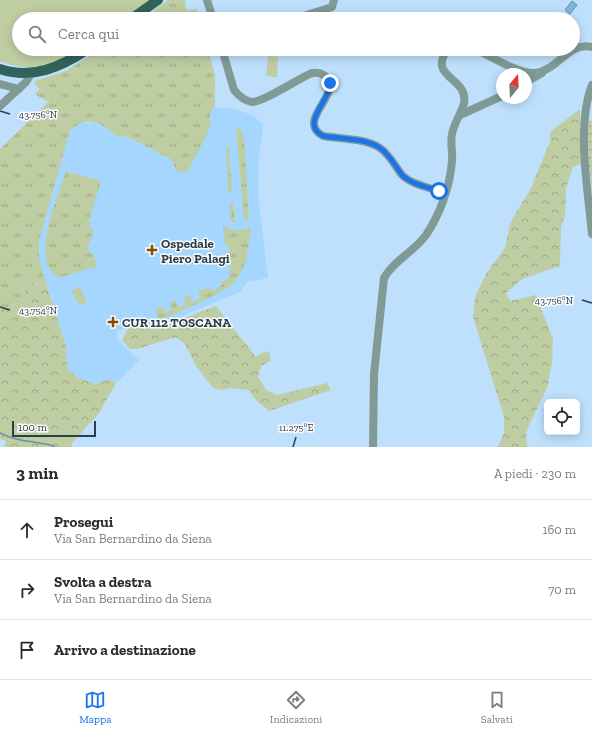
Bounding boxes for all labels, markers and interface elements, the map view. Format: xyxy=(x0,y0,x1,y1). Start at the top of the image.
search box xyxy=(12,12,580,56)
icon: search xyxy=(26,23,48,45)
text: Cerca qui xyxy=(58,25,119,43)
north arrow xyxy=(496,68,532,104)
route end xyxy=(321,74,339,92)
text: 43.756°N xyxy=(19,109,58,121)
route start xyxy=(430,182,448,200)
place label: Ospedale Piero Palagi xyxy=(161,236,230,266)
marker: Ospedale Piero Palagi xyxy=(146,244,158,256)
text: 43.756°N xyxy=(535,295,574,307)
text: 43.754°N xyxy=(19,305,58,317)
place label: CUR 112 TOSCANA xyxy=(122,315,231,330)
marker: CUR 112 TOSCANA xyxy=(107,316,119,328)
map controls xyxy=(544,399,580,435)
button: locate xyxy=(544,399,580,435)
scale bar xyxy=(12,419,96,438)
text: 100 m xyxy=(18,421,47,434)
text: 11.275°E xyxy=(279,422,313,434)
text: 3 min xyxy=(16,463,58,483)
text: A piedi · 230 m xyxy=(494,466,576,481)
text: Prosegui xyxy=(54,513,113,531)
icon: ahead xyxy=(16,519,38,541)
text: 160 m xyxy=(542,522,576,537)
text: Via San Bernardino da Siena xyxy=(54,531,212,546)
text: Svolta a destra xyxy=(54,573,152,591)
icon: right xyxy=(16,579,38,601)
text: 70 m xyxy=(548,582,576,597)
text: Via San Bernardino da Siena xyxy=(54,591,212,606)
icon: arrive xyxy=(16,639,38,661)
text: Arrivo a destinazione xyxy=(54,641,196,659)
tab: Mappa xyxy=(79,689,112,726)
tab: Indicazioni xyxy=(270,689,322,726)
tab: Salvati xyxy=(481,689,513,726)

